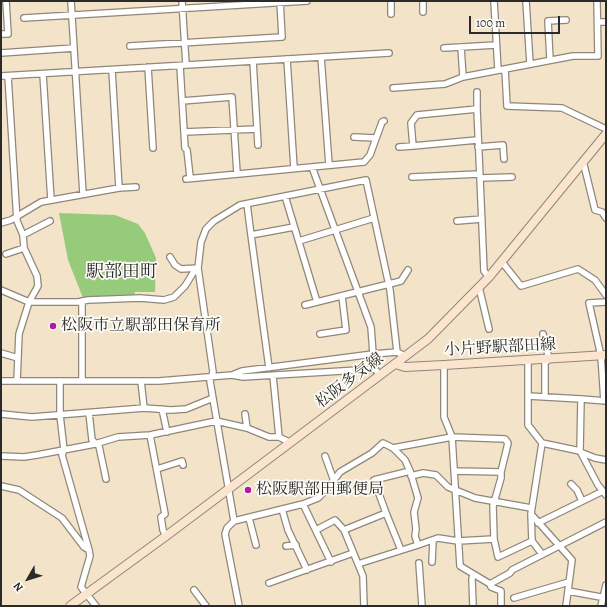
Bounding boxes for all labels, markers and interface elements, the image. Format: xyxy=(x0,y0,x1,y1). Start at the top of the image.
scale bar xyxy=(471,8,562,34)
text: 100 m xyxy=(476,15,505,31)
district label: 駅部田町 xyxy=(86,262,158,284)
place label: 松阪市立駅部田保育所 xyxy=(61,316,221,336)
marker: 松阪市立駅部田保育所 xyxy=(48,321,58,331)
street label: 小片野駅部田線 xyxy=(444,335,556,361)
street label: 松阪多気線 xyxy=(312,349,388,413)
place label: 松阪駅部田郵便局 xyxy=(256,480,384,500)
marker: 松阪駅部田郵便局 xyxy=(243,485,253,495)
north arrow xyxy=(8,559,48,599)
text: N xyxy=(10,579,27,595)

